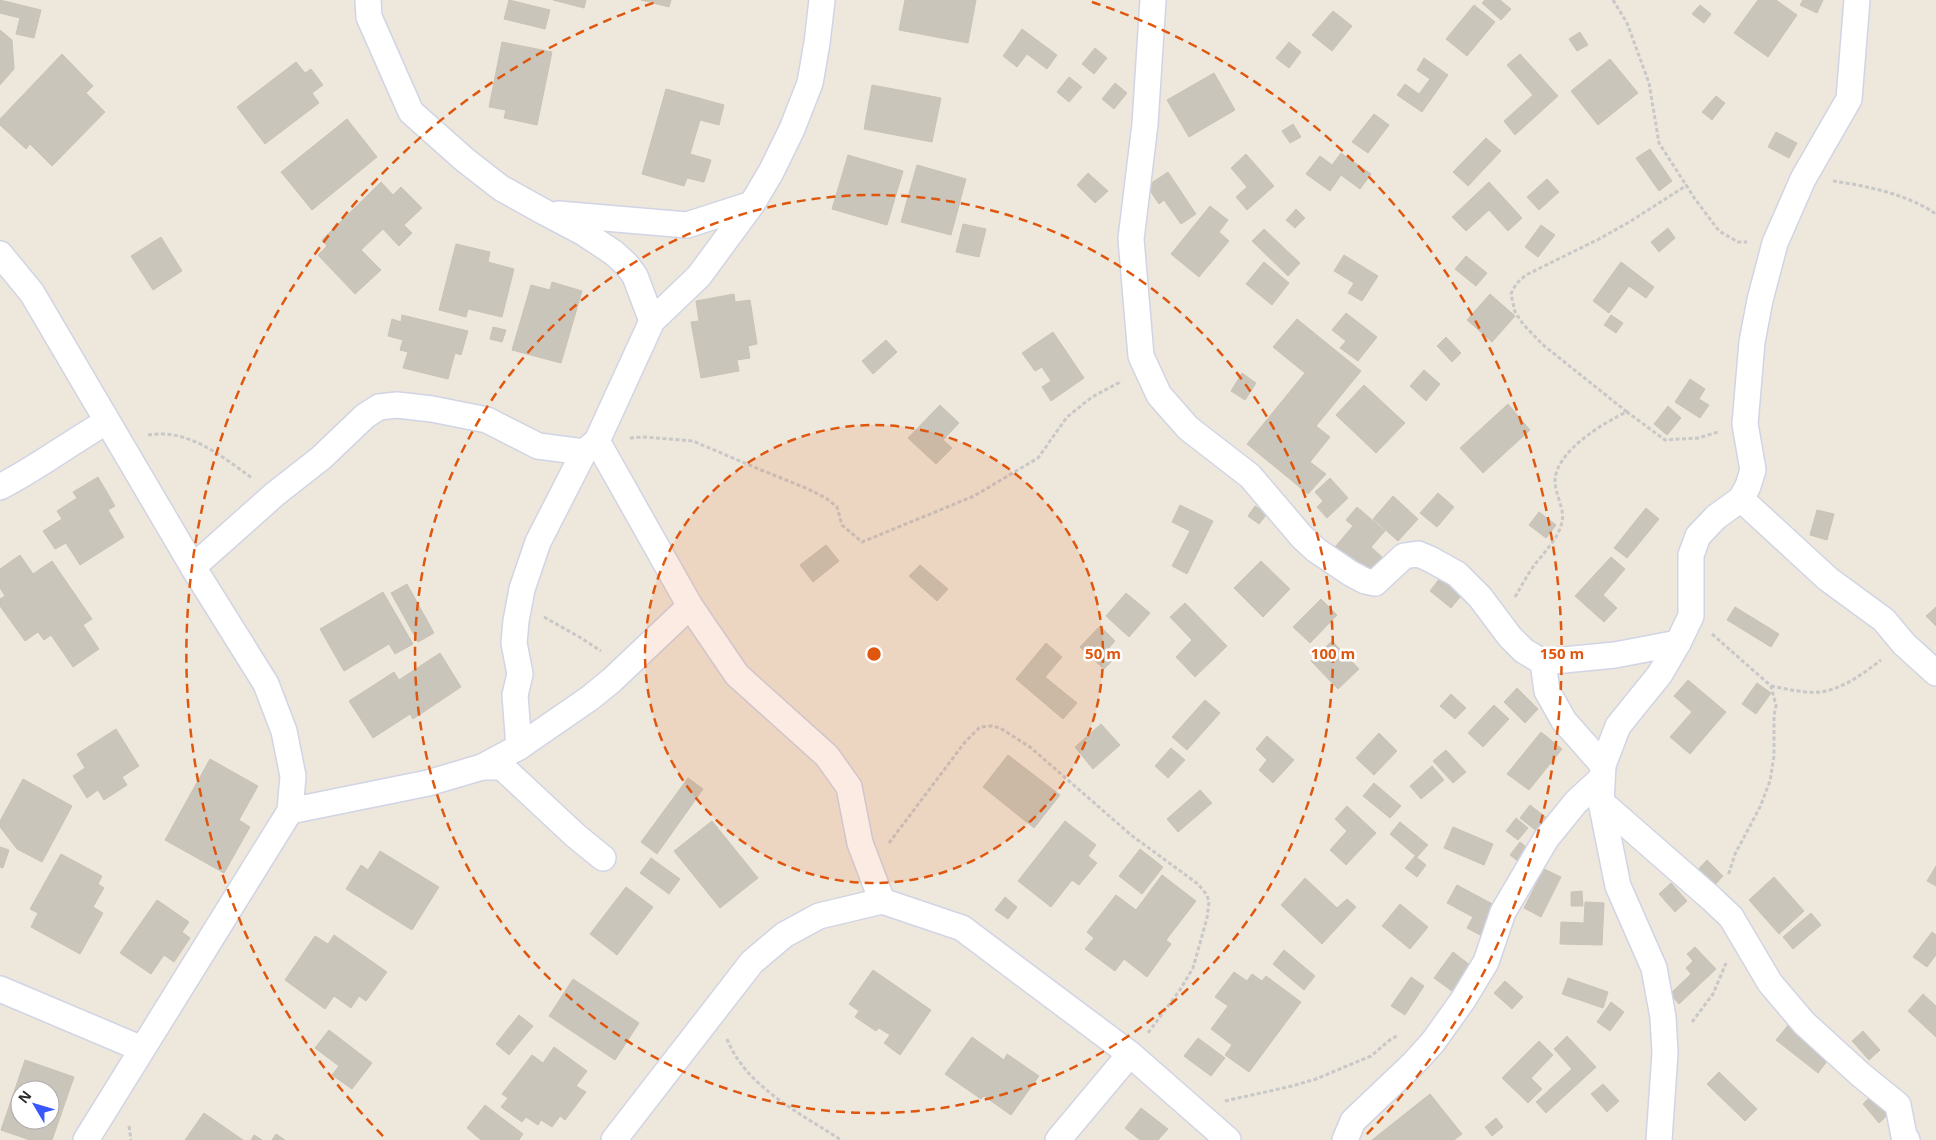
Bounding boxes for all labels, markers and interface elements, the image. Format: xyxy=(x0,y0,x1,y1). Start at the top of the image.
text: 50 m xyxy=(1085,643,1121,663)
text: 100 m xyxy=(1311,643,1355,663)
text: 150 m xyxy=(1540,643,1584,663)
centre of rings xyxy=(865,645,883,663)
north arrow xyxy=(10,1080,60,1130)
text: N xyxy=(13,1086,35,1107)

